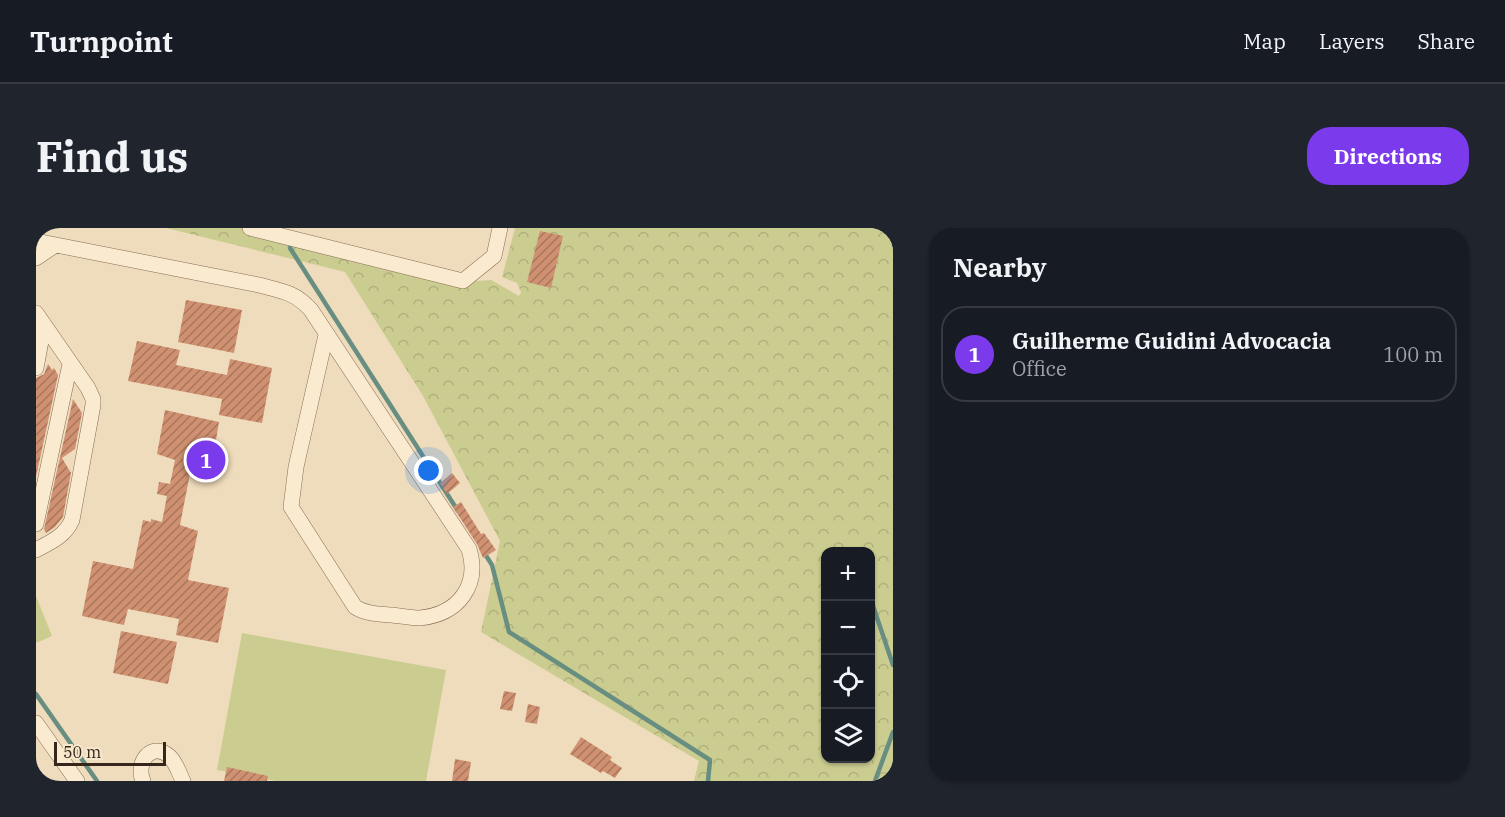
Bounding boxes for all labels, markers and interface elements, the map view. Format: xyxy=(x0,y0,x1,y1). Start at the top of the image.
text: Turnpoint xyxy=(30,23,173,60)
text: Map xyxy=(1243,27,1286,55)
text: Layers xyxy=(1319,27,1385,55)
text: Share xyxy=(1418,27,1475,55)
button: Directions xyxy=(1307,127,1469,185)
text: Find us xyxy=(36,129,188,184)
text: Nearby xyxy=(953,250,1047,284)
text: Guilherme Guidini Advocacia xyxy=(1012,326,1331,355)
text: 1 xyxy=(969,341,981,368)
text: 100 m xyxy=(1383,341,1443,368)
text: Office xyxy=(1012,355,1067,382)
pin: 1 xyxy=(186,438,226,482)
your location xyxy=(414,456,443,485)
map controls xyxy=(821,547,875,763)
button: + xyxy=(821,547,875,601)
button: − xyxy=(821,601,875,655)
button: locate xyxy=(821,655,875,709)
button: layers xyxy=(821,709,875,763)
scale bar xyxy=(54,739,166,766)
text: 50 m xyxy=(63,742,101,762)

